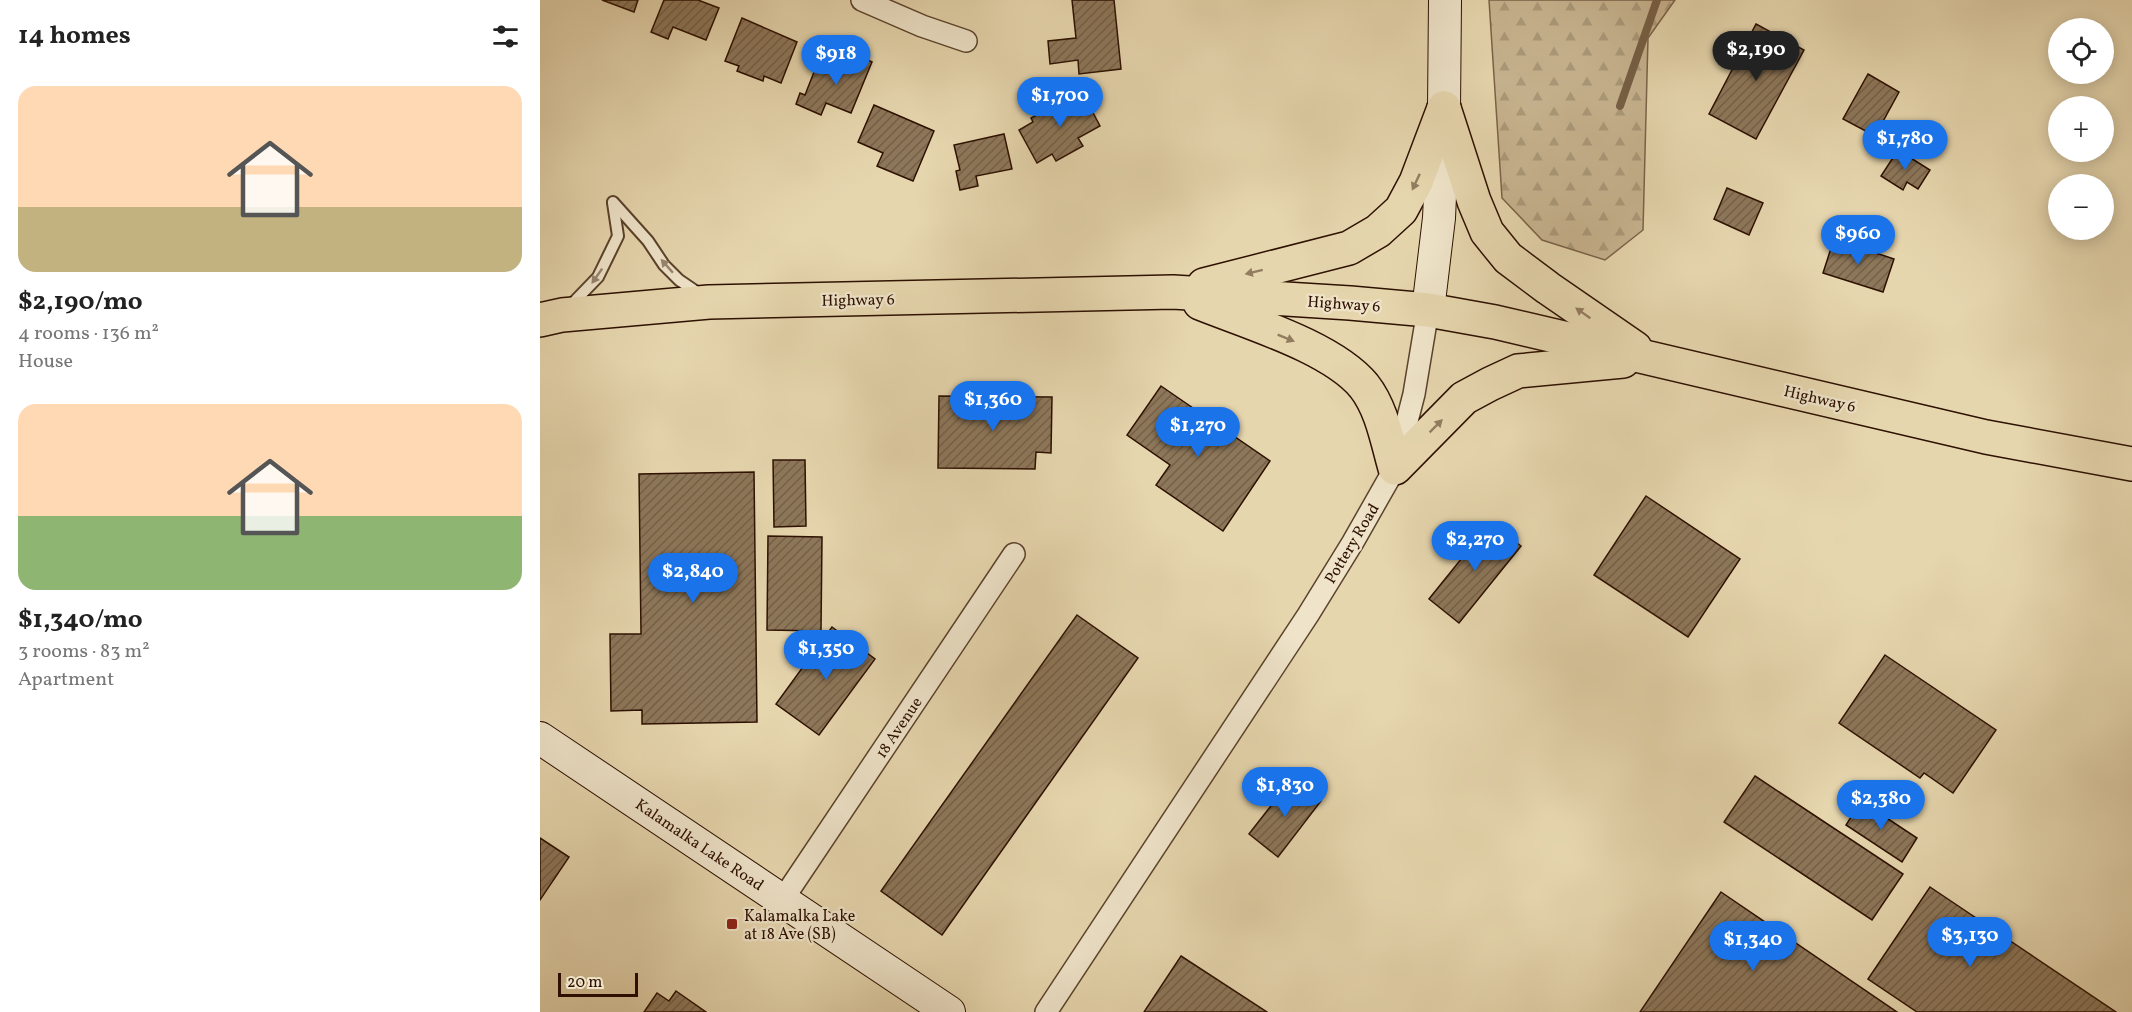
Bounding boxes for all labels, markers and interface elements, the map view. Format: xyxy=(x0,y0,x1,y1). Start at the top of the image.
text: 14 homes xyxy=(18,18,131,54)
map controls xyxy=(2048,18,2114,240)
button: locate xyxy=(2048,18,2114,84)
icon: filters xyxy=(489,20,522,53)
pin: $2,190 xyxy=(1707,31,1805,82)
pin: $918 xyxy=(800,35,872,86)
text: $2,190 xyxy=(1727,36,1785,64)
text: $918 xyxy=(815,40,857,68)
pin: $1,700 xyxy=(1011,77,1109,128)
text: $1,700 xyxy=(1031,82,1089,110)
button: + xyxy=(2048,96,2114,162)
pin: $1,780 xyxy=(1856,120,1954,171)
icon: home xyxy=(216,125,324,233)
text: $1,780 xyxy=(1877,125,1933,153)
one-way arrow xyxy=(1411,174,1420,191)
button: − xyxy=(2048,174,2114,240)
pin: $960 xyxy=(1822,215,1894,266)
text: $960 xyxy=(1835,220,1881,248)
one-way arrow xyxy=(660,259,673,274)
one-way arrow xyxy=(592,268,603,284)
one-way arrow xyxy=(1244,268,1263,278)
text: $2,190/mo xyxy=(18,284,143,320)
street label: Highway 6 xyxy=(821,289,895,313)
street label: Highway 6 xyxy=(1307,291,1381,319)
one-way arrow xyxy=(1575,308,1591,319)
text: 4 rooms · 136 m² xyxy=(18,320,159,348)
one-way arrow xyxy=(1277,333,1295,343)
text: House xyxy=(18,348,73,376)
pin: $1,360 xyxy=(944,381,1042,432)
street label: Highway 6 xyxy=(1781,381,1858,419)
text: $1,360 xyxy=(964,386,1022,414)
pin: $1,270 xyxy=(1149,407,1247,458)
text: $1,270 xyxy=(1170,412,1226,440)
one-way arrow xyxy=(1429,418,1443,433)
icon: home xyxy=(216,443,324,551)
street label: Pottery Road xyxy=(1320,500,1385,588)
pin: $2,270 xyxy=(1426,521,1524,572)
text: $2,270 xyxy=(1446,526,1504,554)
pin: $2,840 xyxy=(644,553,742,604)
text: $2,840 xyxy=(662,558,724,586)
text: $1,340/mo xyxy=(18,602,143,638)
pin: $1,350 xyxy=(777,630,875,681)
text: $1,350 xyxy=(798,635,854,663)
text: 3 rooms · 83 m² xyxy=(18,638,150,666)
text: Apartment xyxy=(18,666,114,694)
street label: 18 Avenue xyxy=(871,693,928,763)
pin: $1,830 xyxy=(1236,767,1334,818)
text: $1,830 xyxy=(1256,772,1314,800)
pin: $2,380 xyxy=(1832,780,1930,831)
text: $2,380 xyxy=(1851,785,1911,813)
street label: Kalamalka Lake Road xyxy=(630,794,768,897)
place label: Kalamalka Lake at 18 Ave (SB) xyxy=(744,906,855,946)
marker: Kalamalka Lake at 18 Ave (SB) xyxy=(725,917,739,931)
pin: $3,130 xyxy=(1921,917,2019,968)
pin: $1,340 xyxy=(1704,921,1802,972)
text: $3,130 xyxy=(1941,922,1999,950)
text: $1,340 xyxy=(1724,926,1782,954)
scale bar xyxy=(558,970,638,998)
text: 20 m xyxy=(567,972,602,994)

